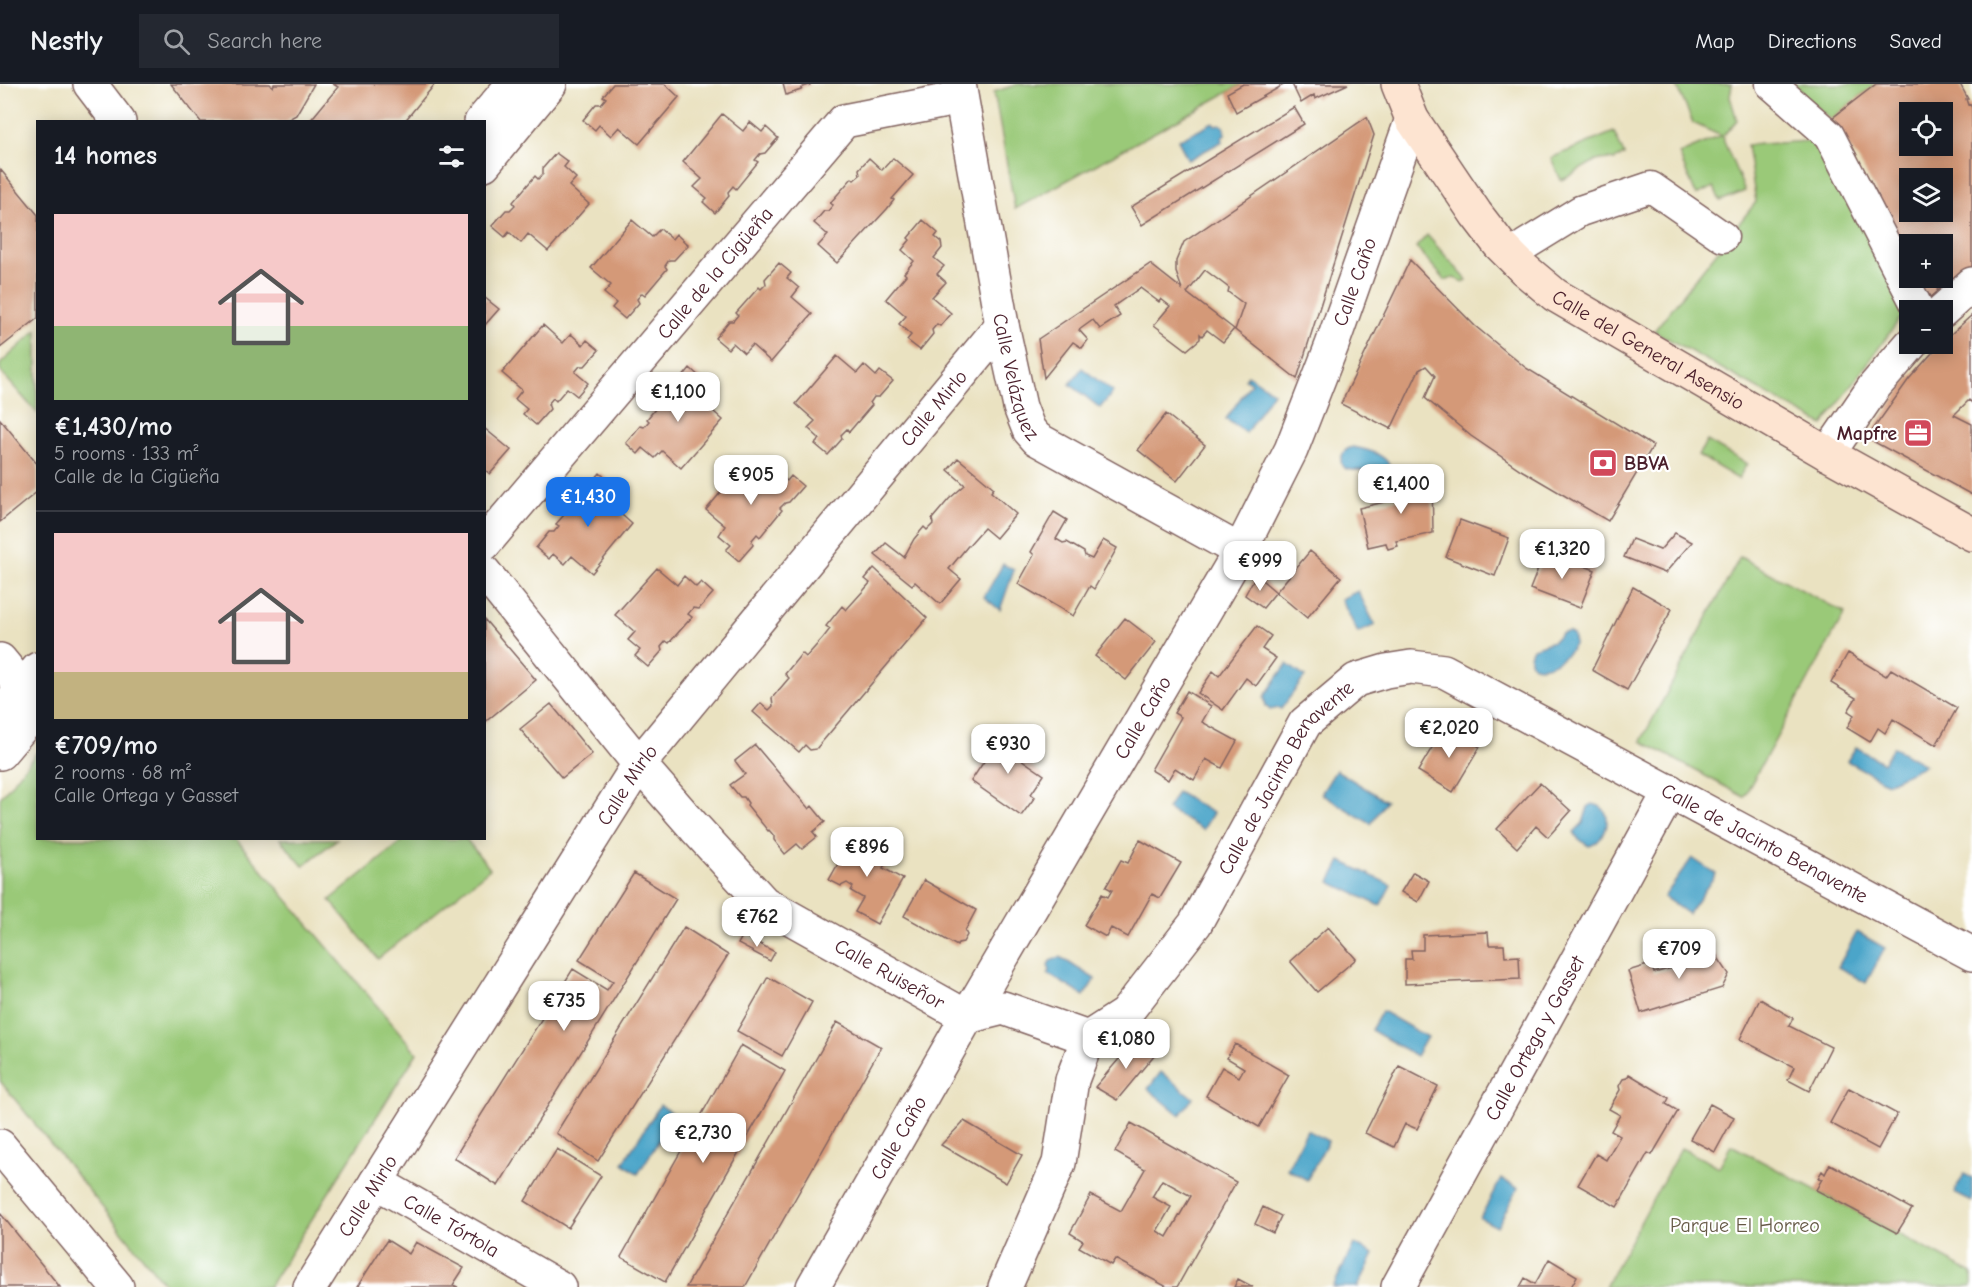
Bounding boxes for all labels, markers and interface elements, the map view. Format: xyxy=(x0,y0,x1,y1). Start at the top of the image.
search box xyxy=(139,14,559,68)
text: Nestly xyxy=(30,25,103,57)
icon: search xyxy=(160,25,193,58)
text: Search here xyxy=(208,28,322,54)
text: Map xyxy=(1695,29,1735,53)
text: Directions xyxy=(1768,29,1857,53)
text: Saved xyxy=(1890,29,1942,53)
map controls xyxy=(1899,102,1953,354)
button: locate xyxy=(1899,102,1953,156)
icon: filters xyxy=(435,140,468,173)
text: 14 homes xyxy=(54,141,157,171)
button: layers xyxy=(1899,168,1953,222)
street label: Calle de la Cigüeña xyxy=(652,202,777,344)
street label: Calle Caño xyxy=(1328,234,1381,329)
button: + xyxy=(1899,234,1953,288)
icon: home xyxy=(207,253,315,361)
street label: Calle del General Asensio xyxy=(1548,284,1749,414)
button: − xyxy=(1899,300,1953,354)
street label: Calle Velázquez xyxy=(989,311,1044,445)
street label: Calle Mirlo xyxy=(895,365,972,451)
pin: €1,100 xyxy=(629,372,727,423)
text: €1,100 xyxy=(650,380,706,403)
text: €1,430/mo xyxy=(54,412,173,442)
office icon: Mapfre xyxy=(1902,417,1934,449)
place label: Mapfre xyxy=(1837,422,1897,445)
text: 5 rooms · 133 m² xyxy=(54,442,198,465)
bank icon: BBVA xyxy=(1587,447,1619,479)
place label: BBVA xyxy=(1624,452,1669,475)
pin: €905 xyxy=(715,455,787,506)
text: €905 xyxy=(728,463,774,486)
pin: €1,400 xyxy=(1352,464,1450,515)
text: Calle de la Cigüeña xyxy=(54,465,220,488)
text: €1,400 xyxy=(1372,472,1430,495)
pin: €1,430 xyxy=(539,477,637,528)
text: €1,430 xyxy=(560,485,616,508)
pin: €1,320 xyxy=(1513,529,1611,580)
text: €1,320 xyxy=(1534,537,1590,560)
pin: €999 xyxy=(1224,541,1296,592)
text: €999 xyxy=(1237,549,1283,572)
icon: home xyxy=(207,572,315,680)
street label: Calle Caño xyxy=(1109,672,1176,763)
street label: Calle de Jacinto Benavente xyxy=(1213,676,1358,878)
pin: €2,020 xyxy=(1400,708,1498,759)
text: €2,020 xyxy=(1419,716,1479,739)
pin: €930 xyxy=(972,724,1044,775)
text: €709/mo xyxy=(54,731,158,761)
text: €930 xyxy=(985,732,1031,755)
street label: Calle Mirlo xyxy=(592,739,662,829)
text: 2 rooms · 68 m² xyxy=(54,761,191,784)
street label: Calle de Jacinto Benavente xyxy=(1658,778,1872,908)
text: Calle Ortega y Gasset xyxy=(54,784,238,807)
pin: €896 xyxy=(831,827,903,878)
text: €896 xyxy=(845,835,889,858)
pin: €762 xyxy=(721,897,793,948)
text: €762 xyxy=(736,905,778,928)
pin: €709 xyxy=(1643,929,1715,980)
street label: Calle Ruiseñor xyxy=(831,934,949,1014)
text: €709 xyxy=(1657,937,1701,960)
street label: Calle Ortega y Gasset xyxy=(1480,951,1590,1124)
pin: €735 xyxy=(528,981,600,1032)
text: €735 xyxy=(542,989,586,1012)
pin: €1,080 xyxy=(1077,1019,1175,1070)
text: €1,080 xyxy=(1097,1027,1155,1050)
street label: Calle Caño xyxy=(865,1092,931,1183)
pin: €2,730 xyxy=(654,1113,752,1164)
text: €2,730 xyxy=(674,1121,732,1144)
street label: Calle Mirlo xyxy=(333,1150,402,1241)
street label: Calle Tórtola xyxy=(400,1189,503,1262)
park label: Parque El Horreo xyxy=(1670,1214,1820,1237)

